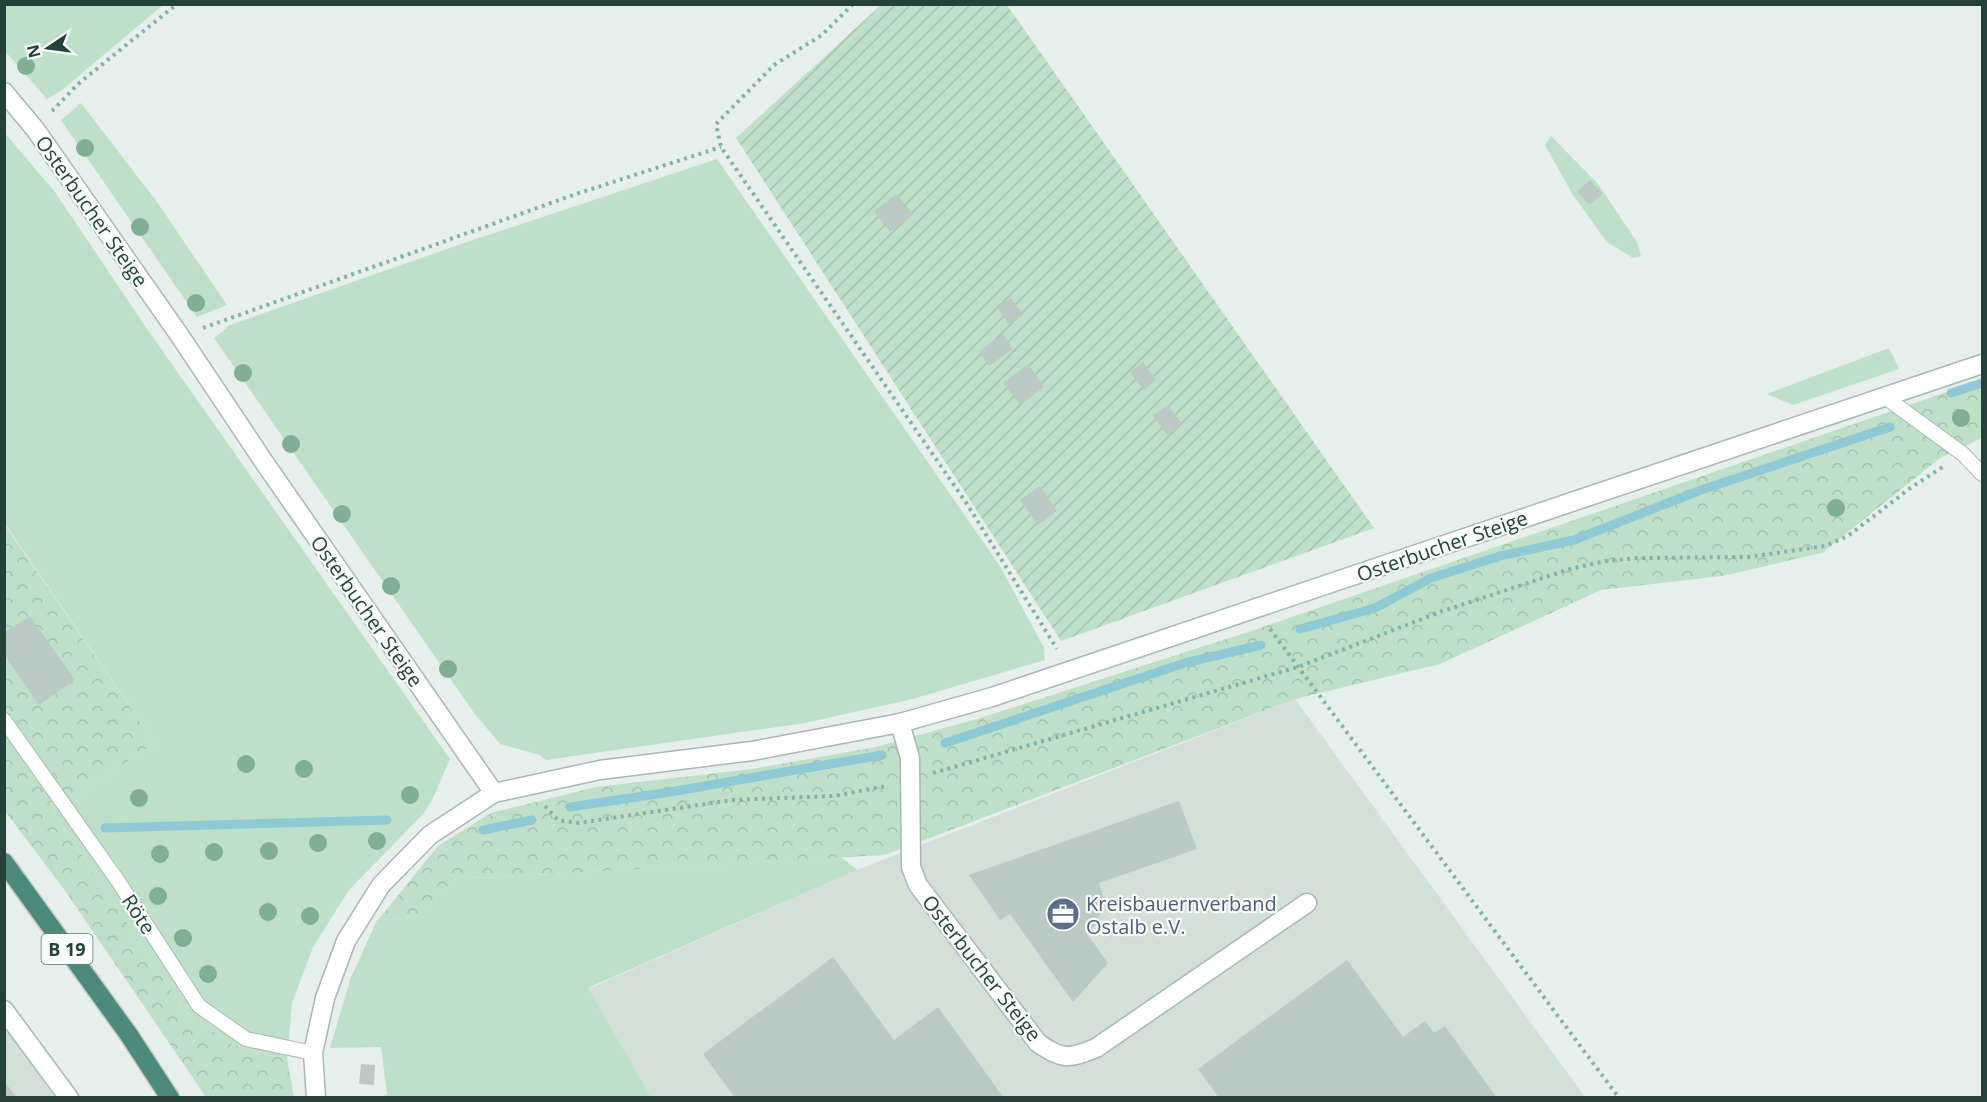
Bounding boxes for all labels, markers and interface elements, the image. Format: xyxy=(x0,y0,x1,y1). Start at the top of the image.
north arrow xyxy=(18,18,78,78)
text: N xyxy=(21,43,46,60)
street label: Osterbucher Steige xyxy=(30,130,154,292)
street label: Osterbucher Steige xyxy=(1353,504,1531,588)
street label: Osterbucher Steige xyxy=(305,530,429,692)
street label: Röte xyxy=(116,889,162,939)
street label: Osterbucher Steige xyxy=(916,889,1048,1047)
place label: Kreisbauernverband Ostalb e.V. xyxy=(1086,890,1277,940)
office icon: Kreisbauernverband Ostalb e.V. xyxy=(1045,896,1081,932)
road number: B 19 xyxy=(42,934,92,964)

